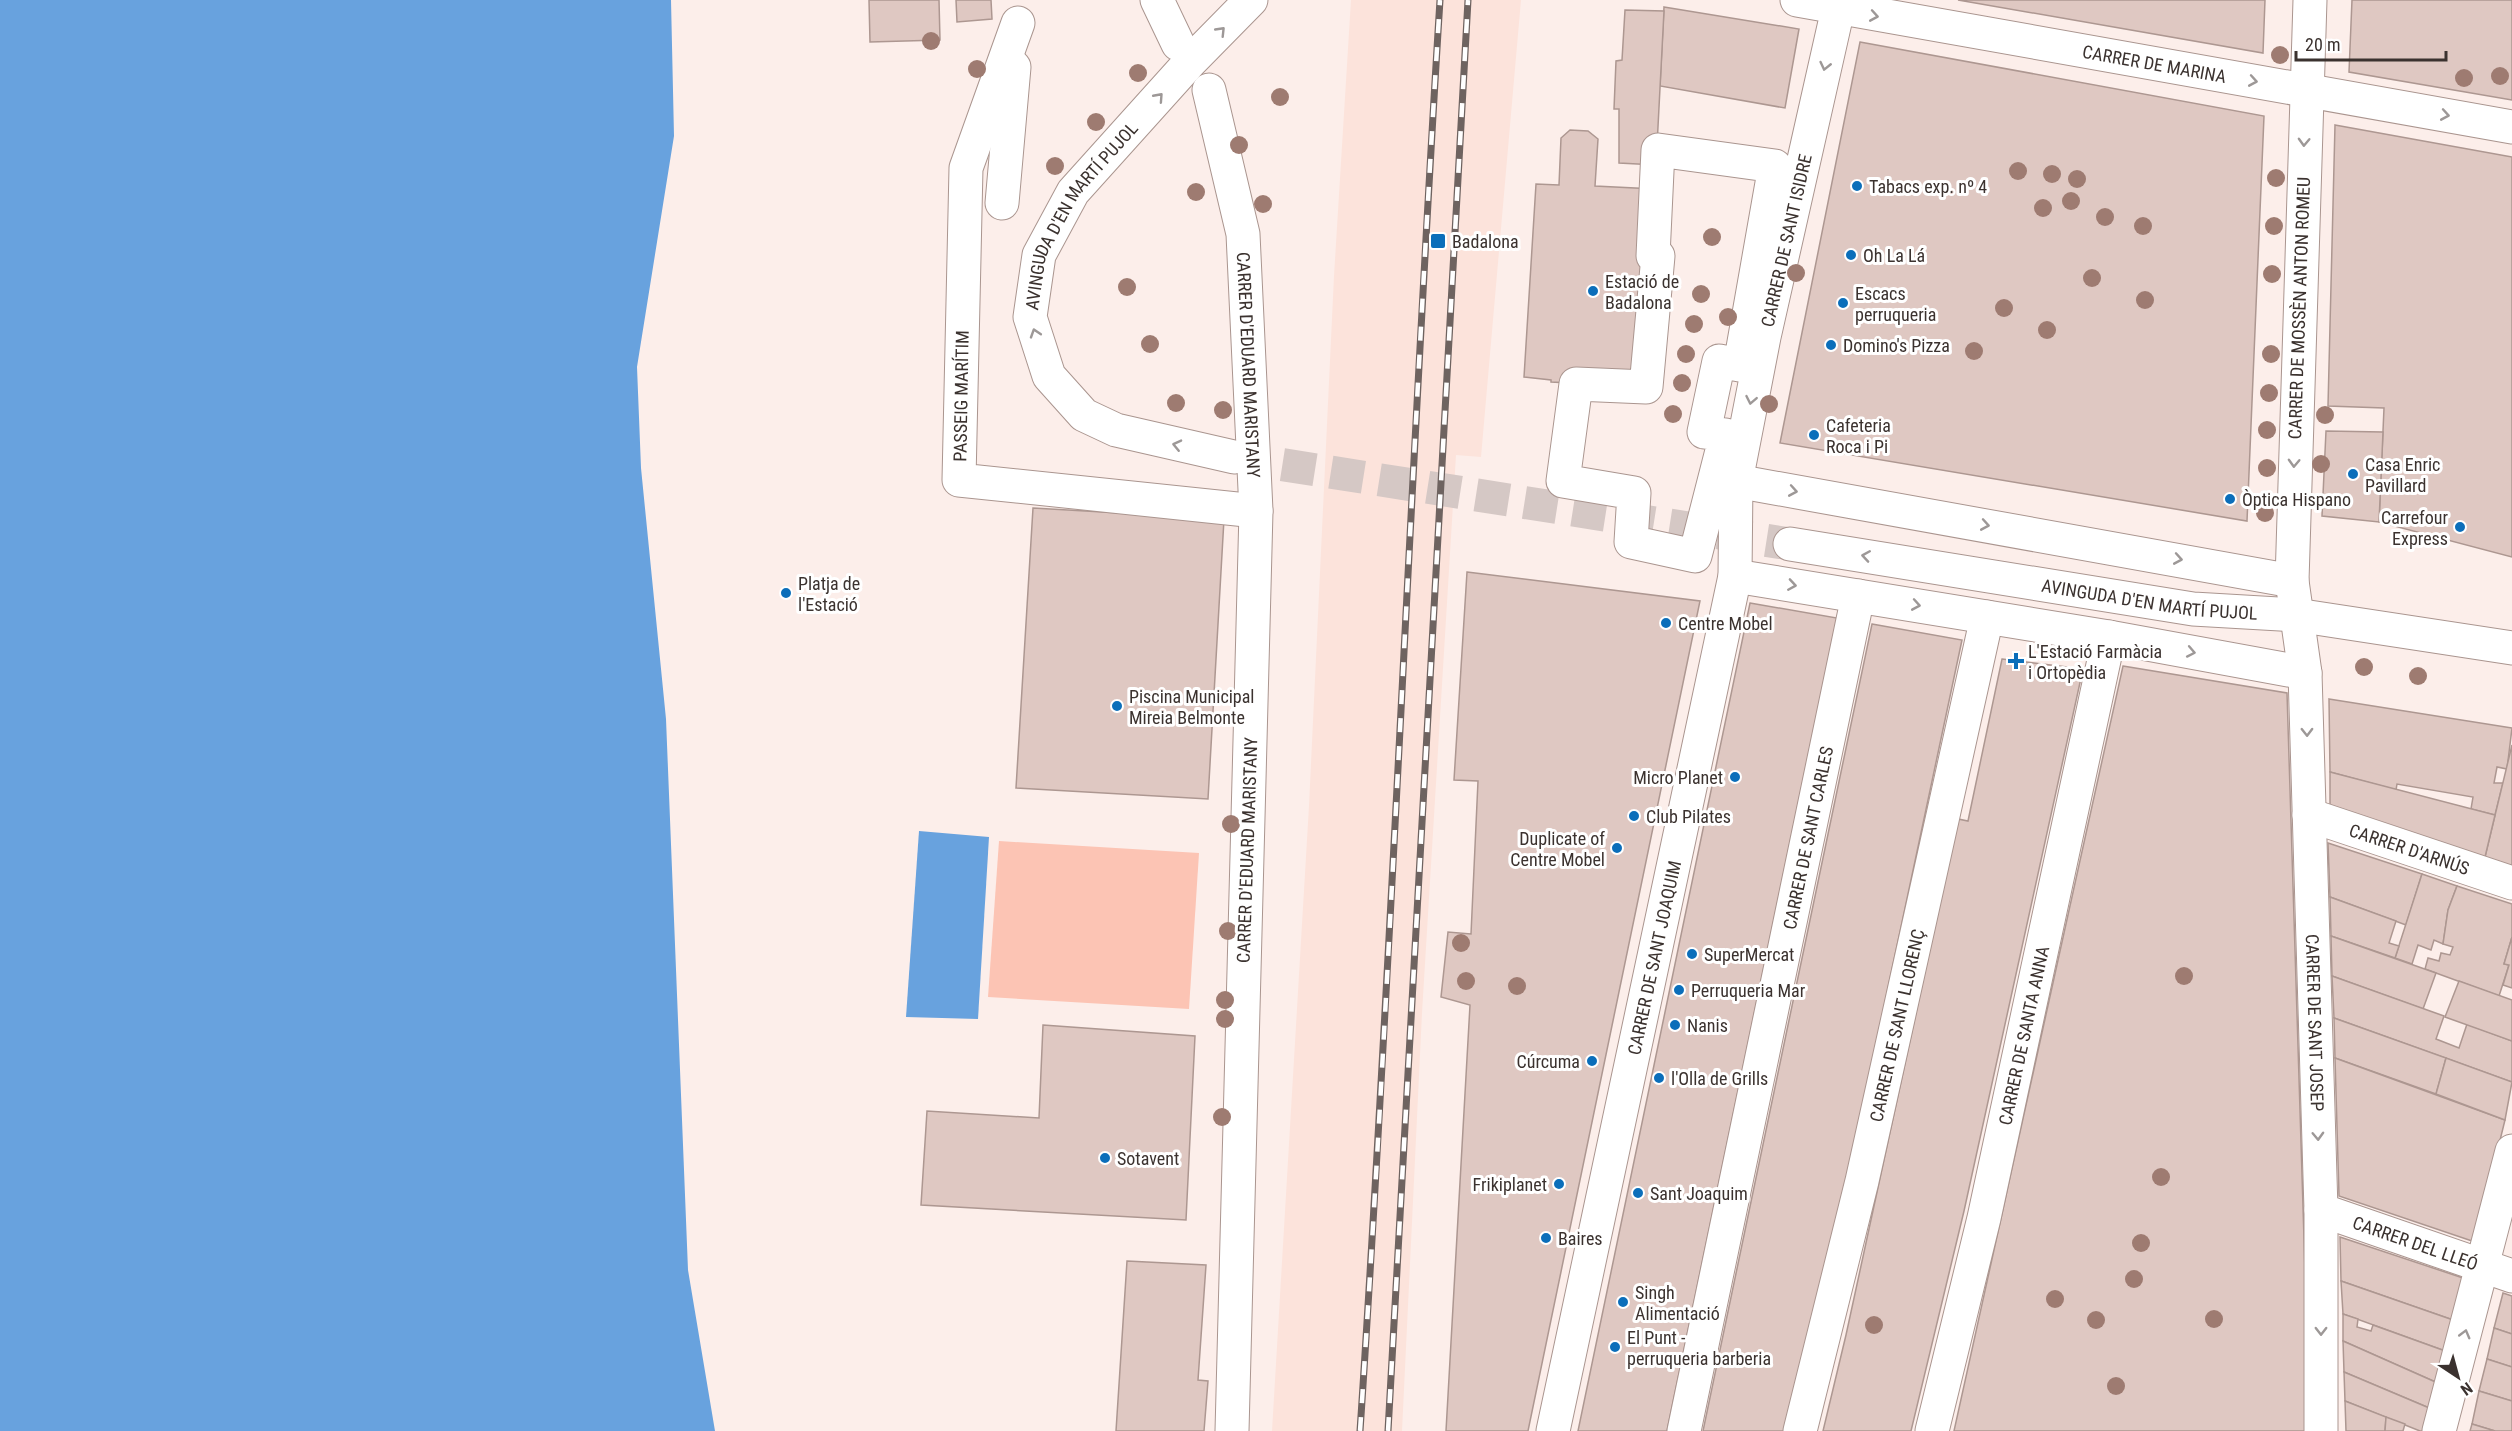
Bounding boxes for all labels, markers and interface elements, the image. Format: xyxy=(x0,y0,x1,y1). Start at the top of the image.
one-way arrow xyxy=(1869,9,1879,22)
scale bar xyxy=(2296,24,2446,62)
one-way arrow xyxy=(1213,28,1224,39)
text: 20 m xyxy=(2305,34,2340,55)
street label: CARRER DE MARINA xyxy=(2081,40,2229,87)
one-way arrow xyxy=(1819,61,1832,71)
one-way arrow xyxy=(2248,75,2257,87)
one-way arrow xyxy=(1151,94,1162,105)
one-way arrow xyxy=(2440,108,2450,121)
street label: AVINGUDA D'EN MARTÍ PUJOL xyxy=(1021,117,1142,311)
one-way arrow xyxy=(2298,138,2311,147)
street label: CARRER DE SANT ISIDRE xyxy=(1756,152,1816,329)
place label: Tabacs exp. nº 4 xyxy=(1869,176,1987,197)
street label: CARRER DE MOSSÈN ANTON ROMEU xyxy=(2284,176,2314,440)
marker: Tabacs exp. nº 4 xyxy=(1850,179,1864,193)
place label: Badalona xyxy=(1452,231,1519,252)
marker: Badalona xyxy=(1429,232,1447,250)
place label: Oh La Lá xyxy=(1863,245,1925,266)
marker: Oh La Lá xyxy=(1844,248,1858,262)
street label: CARRER D'EDUARD MARISTANY xyxy=(1233,251,1265,479)
place label: Estació de Badalona xyxy=(1605,271,1679,313)
place label: Escacs perruqueria xyxy=(1855,283,1936,325)
marker: Estació de Badalona xyxy=(1586,284,1600,298)
marker: Escacs perruqueria xyxy=(1836,296,1850,310)
one-way arrow xyxy=(1030,328,1042,339)
street label: PASSEIG MARÍTIM xyxy=(949,330,973,462)
place label: Domino's Pizza xyxy=(1843,335,1950,356)
marker: Domino's Pizza xyxy=(1824,338,1838,352)
one-way arrow xyxy=(1745,395,1758,405)
place label: Cafeteria Roca i Pi xyxy=(1826,415,1891,457)
marker: Cafeteria Roca i Pi xyxy=(1807,428,1821,442)
one-way arrow xyxy=(1172,439,1182,452)
place label: Casa Enric Pavillard xyxy=(2365,454,2440,496)
one-way arrow xyxy=(2288,459,2301,468)
marker: Casa Enric Pavillard xyxy=(2346,467,2360,481)
one-way arrow xyxy=(1789,485,1798,497)
place label: Òptica Hispano xyxy=(2242,489,2351,510)
marker: Òptica Hispano xyxy=(2223,492,2237,506)
place label: Carrefour Express xyxy=(2381,507,2449,549)
one-way arrow xyxy=(1980,518,1990,531)
marker: Carrefour Express xyxy=(2453,520,2467,534)
one-way arrow xyxy=(1861,551,1871,563)
one-way arrow xyxy=(2173,552,2182,564)
place label: Platja de l'Estació xyxy=(798,573,860,615)
street label: AVINGUDA D'EN MARTÍ PUJOL xyxy=(2040,574,2259,623)
one-way arrow xyxy=(1787,578,1797,591)
marker: Platja de l'Estació xyxy=(779,586,793,600)
one-way arrow xyxy=(1911,599,1921,611)
place label: Centre Mobel xyxy=(1678,613,1773,634)
marker: Centre Mobel xyxy=(1659,616,1673,630)
place label: L'Estació Farmàcia i Ortopèdia xyxy=(2028,641,2162,683)
one-way arrow xyxy=(2186,645,2196,658)
marker: L'Estació Farmàcia i Ortopèdia xyxy=(2009,654,2023,668)
place label: Piscina Municipal Mireia Belmonte xyxy=(1129,686,1254,728)
marker: Piscina Municipal Mireia Belmonte xyxy=(1110,699,1124,713)
one-way arrow xyxy=(2300,727,2313,736)
street label: CARRER D'EDUARD MARISTANY xyxy=(1233,736,1261,963)
street label: CARRER DE SANT CARLES xyxy=(1778,744,1837,931)
place label: Micro Planet xyxy=(1633,767,1723,788)
marker: Micro Planet xyxy=(1728,770,1742,784)
place label: Club Pilates xyxy=(1646,806,1731,827)
marker: Club Pilates xyxy=(1627,809,1641,823)
street label: CARRER D'ARNÚS xyxy=(2347,819,2472,879)
place label: Duplicate of Centre Mobel xyxy=(1510,828,1605,870)
marker: Duplicate of Centre Mobel xyxy=(1610,841,1624,855)
street label: CARRER DE SANT JOAQUIM xyxy=(1623,858,1685,1057)
street label: CARRER DE SANT LLORENÇ xyxy=(1865,927,1928,1124)
street label: CARRER DE SANT JOSEP xyxy=(2302,934,2329,1112)
street label: CARRER DE SANTA ANNA xyxy=(1994,943,2053,1127)
place label: SuperMercat xyxy=(1704,944,1794,965)
marker: SuperMercat xyxy=(1685,947,1699,961)
place label: Perruqueria Mar xyxy=(1691,980,1806,1001)
marker: Perruqueria Mar xyxy=(1672,983,1686,997)
place label: Nanis xyxy=(1687,1015,1728,1036)
marker: Nanis xyxy=(1668,1018,1682,1032)
place label: Cúrcuma xyxy=(1517,1051,1580,1072)
marker: Cúrcuma xyxy=(1585,1054,1599,1068)
place label: l'Olla de Grills xyxy=(1671,1068,1768,1089)
marker: l'Olla de Grills xyxy=(1652,1071,1666,1085)
one-way arrow xyxy=(2312,1132,2325,1141)
place label: Sotavent xyxy=(1117,1148,1179,1169)
marker: Sotavent xyxy=(1098,1151,1112,1165)
place label: Frikiplanet xyxy=(1473,1174,1547,1195)
marker: Frikiplanet xyxy=(1552,1177,1566,1191)
place label: Sant Joaquim xyxy=(1650,1183,1748,1204)
marker: Sant Joaquim xyxy=(1631,1186,1645,1200)
street label: CARRER DEL LLEÓ xyxy=(2350,1211,2481,1274)
place label: Baires xyxy=(1558,1228,1603,1249)
marker: Baires xyxy=(1539,1231,1553,1245)
place label: Singh Alimentació xyxy=(1635,1282,1720,1324)
marker: Singh Alimentació xyxy=(1616,1295,1630,1309)
place label: El Punt - perruqueria barberia xyxy=(1627,1327,1771,1369)
one-way arrow xyxy=(2315,1327,2327,1336)
one-way arrow xyxy=(2457,1329,2470,1339)
marker: El Punt - perruqueria barberia xyxy=(1608,1340,1622,1354)
north arrow xyxy=(2428,1347,2488,1407)
text: N xyxy=(2457,1378,2476,1399)

